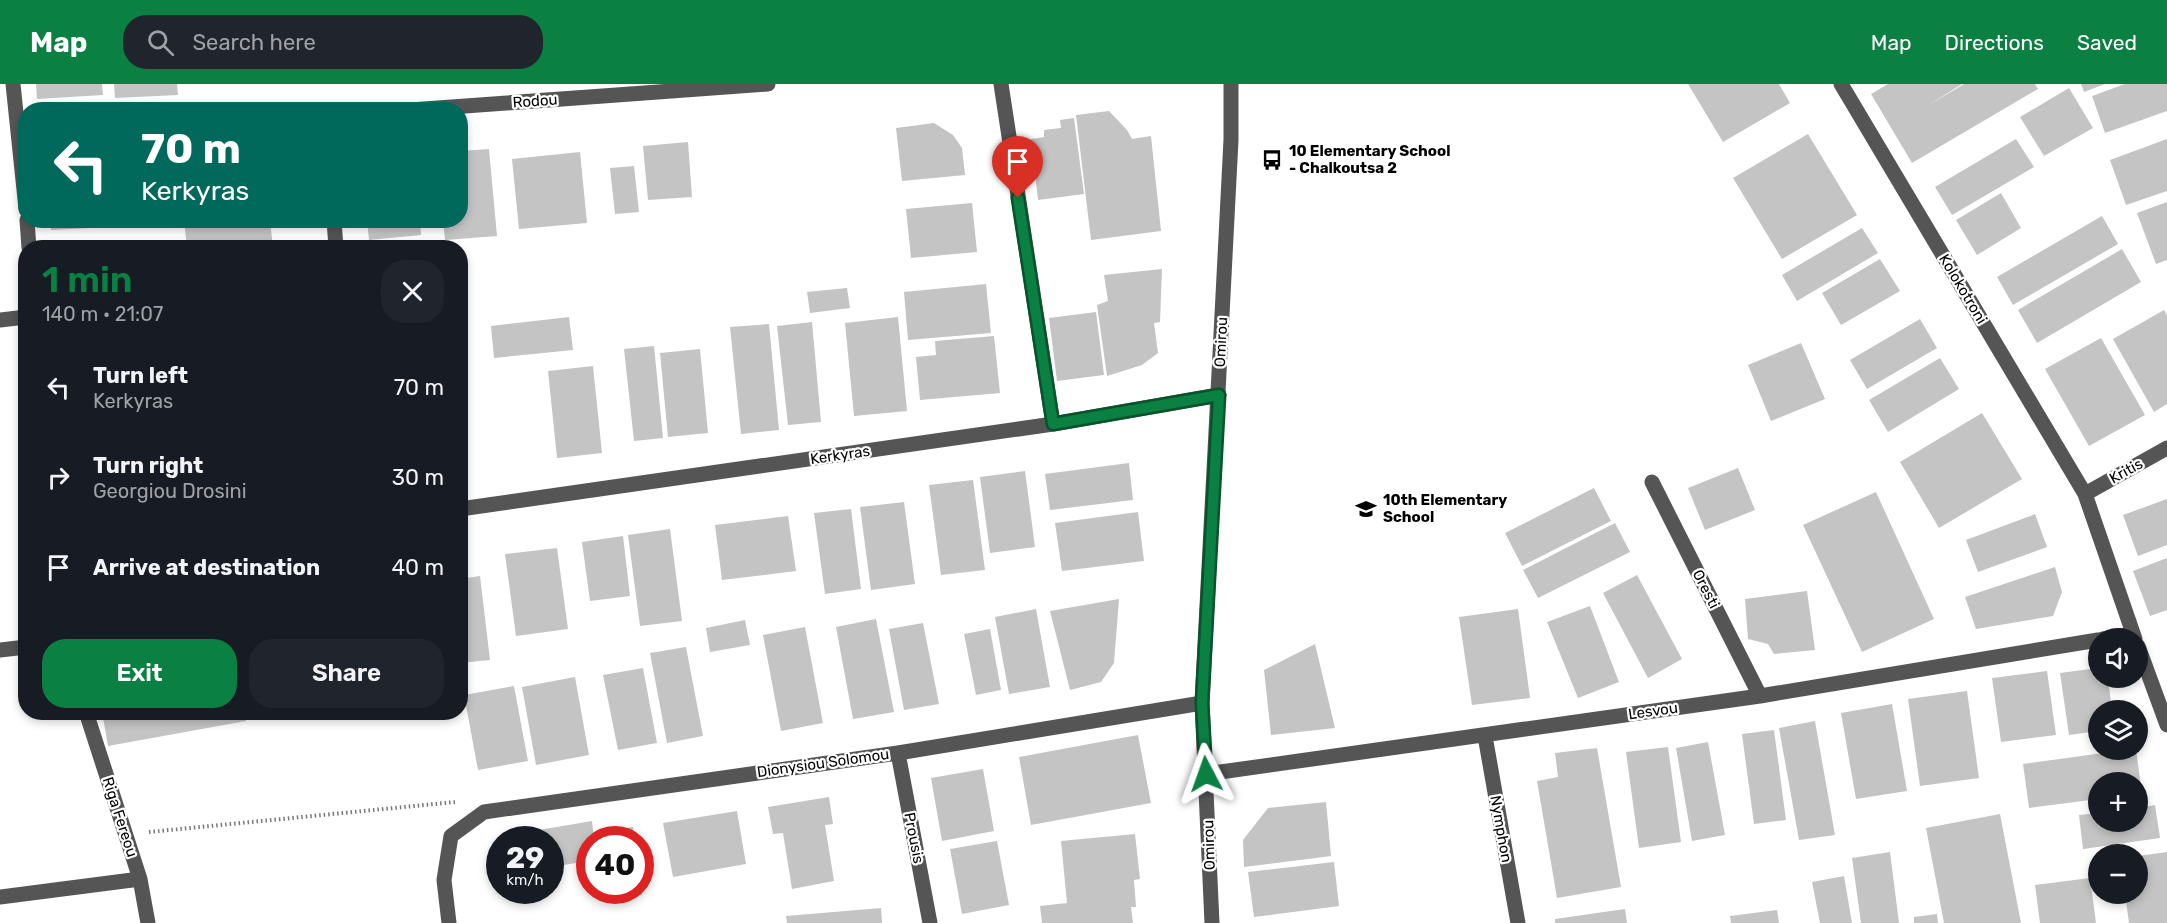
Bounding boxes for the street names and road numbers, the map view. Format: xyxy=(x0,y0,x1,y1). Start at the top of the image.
street label: Rodou xyxy=(512,90,558,112)
street label: Kolokotroni xyxy=(1935,251,1991,327)
street label: Omirou xyxy=(1211,316,1231,368)
street label: Kerkyras xyxy=(809,442,871,468)
street label: Kritis xyxy=(2106,454,2146,487)
street label: Oresti xyxy=(1689,567,1723,611)
street label: Lesvou xyxy=(1627,699,1679,723)
street label: Dionysiou Solomou xyxy=(756,745,890,781)
street label: Riga Fereou xyxy=(99,775,141,859)
street label: Nymphon xyxy=(1486,794,1516,864)
street label: Prousis xyxy=(900,811,928,865)
street label: Omirou xyxy=(1199,820,1219,870)

